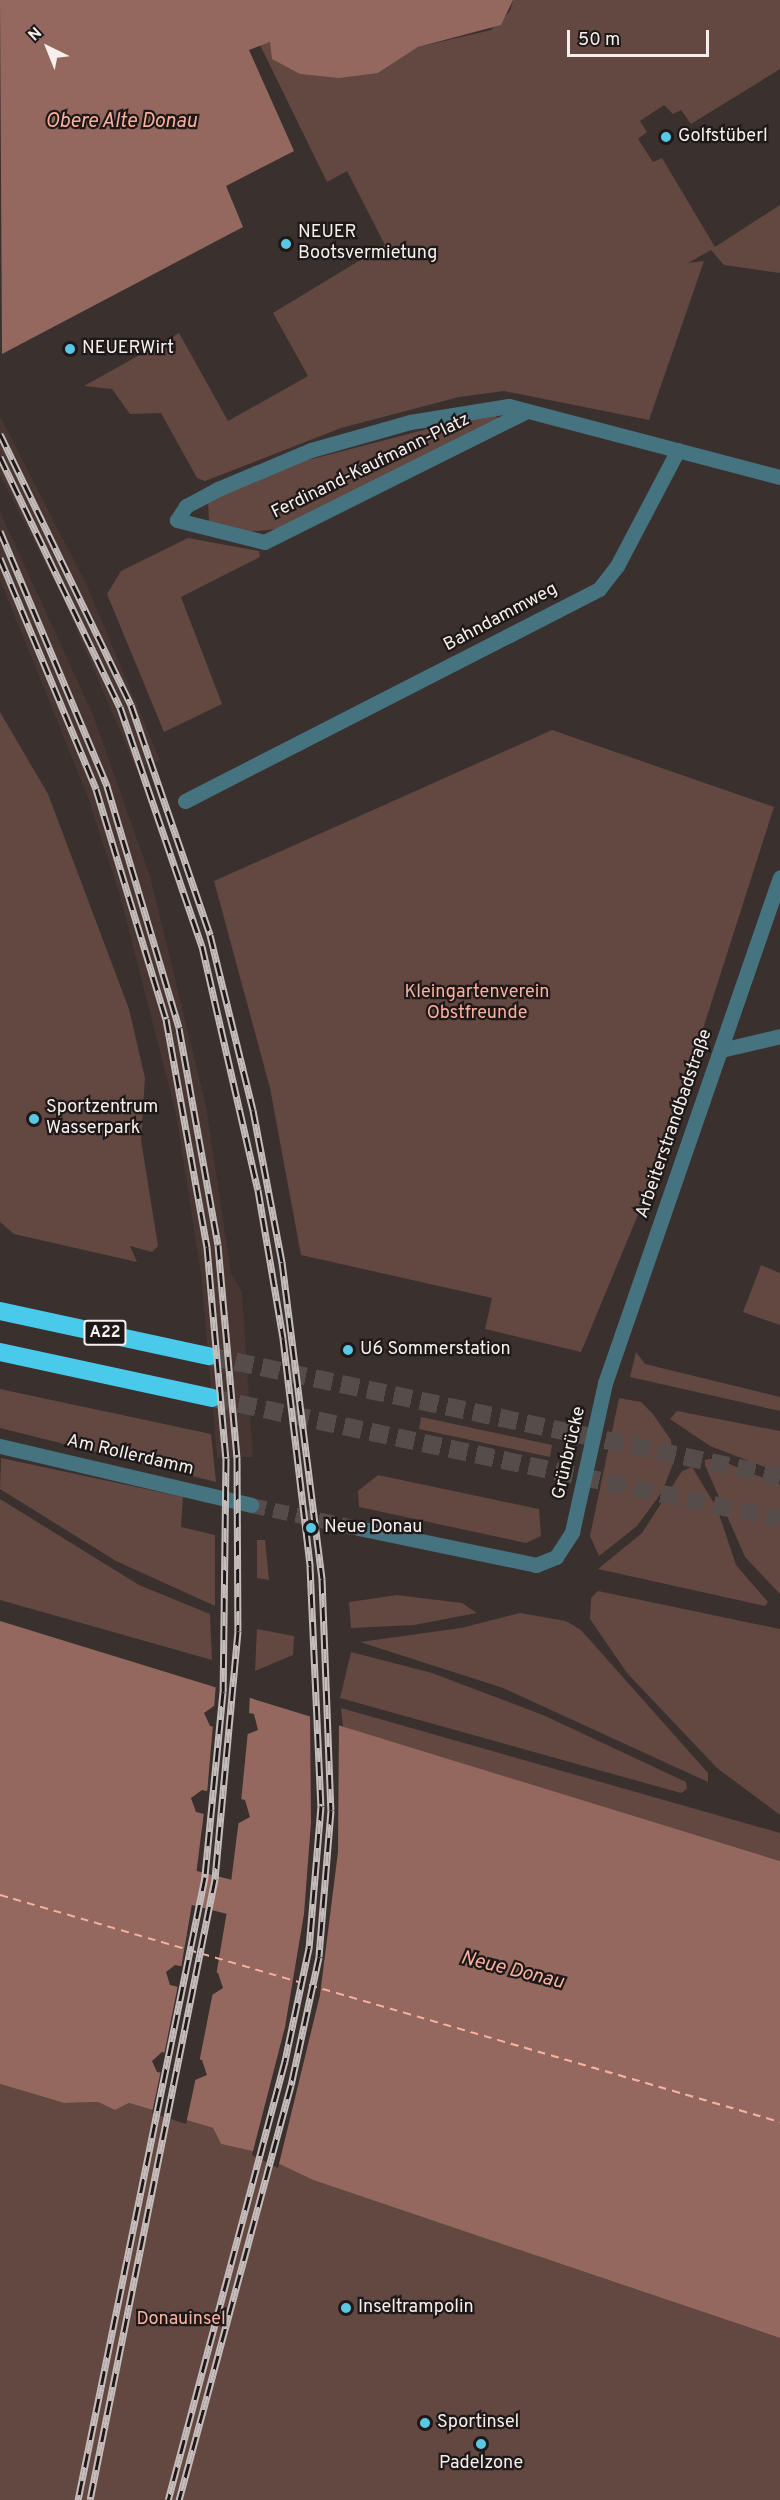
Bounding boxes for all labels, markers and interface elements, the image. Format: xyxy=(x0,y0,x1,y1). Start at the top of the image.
north arrow xyxy=(18,18,78,78)
scale bar xyxy=(570,18,712,56)
text: N xyxy=(25,24,47,46)
text: 50 m xyxy=(578,29,620,52)
water label: Obere Alte Donau xyxy=(45,110,197,134)
place label: Golfstüberl xyxy=(678,126,768,148)
marker: Golfstüberl xyxy=(659,130,673,144)
place label: NEUER Bootsvermietung xyxy=(298,223,437,266)
marker: NEUER Bootsvermietung xyxy=(279,237,293,251)
place label: NEUERWirt xyxy=(82,338,174,360)
marker: NEUERWirt xyxy=(63,342,77,356)
street label: Ferdinand-Kaufmann-Platz xyxy=(268,410,474,524)
street label: Bahndammweg xyxy=(441,579,561,657)
park label: Kleingartenverein Obstfreunde xyxy=(404,983,550,1026)
street label: Arbeiterstrandbadstraße xyxy=(632,1027,718,1221)
place label: Sportzentrum Wasserpark xyxy=(46,1098,158,1140)
marker: Sportzentrum Wasserpark xyxy=(27,1112,41,1126)
road number: A22 xyxy=(82,1320,128,1346)
place label: U6 Sommerstation xyxy=(360,1339,511,1361)
marker: U6 Sommerstation xyxy=(341,1343,355,1357)
street label: Grünbrücke xyxy=(549,1405,591,1501)
street label: Am Rollerdamm xyxy=(64,1431,196,1481)
place label: Neue Donau xyxy=(324,1517,422,1539)
marker: Neue Donau xyxy=(302,1519,320,1537)
water label: Neue Donau xyxy=(458,1947,566,1995)
place label: Inseltrampolin xyxy=(358,2297,474,2319)
marker: Inseltrampolin xyxy=(339,2301,353,2315)
park label: Donauinsel xyxy=(136,2309,226,2331)
place label: Sportinsel xyxy=(437,2412,519,2434)
marker: Sportinsel xyxy=(418,2416,432,2430)
marker: Padelzone xyxy=(474,2437,488,2451)
place label: Padelzone xyxy=(439,2453,523,2475)

